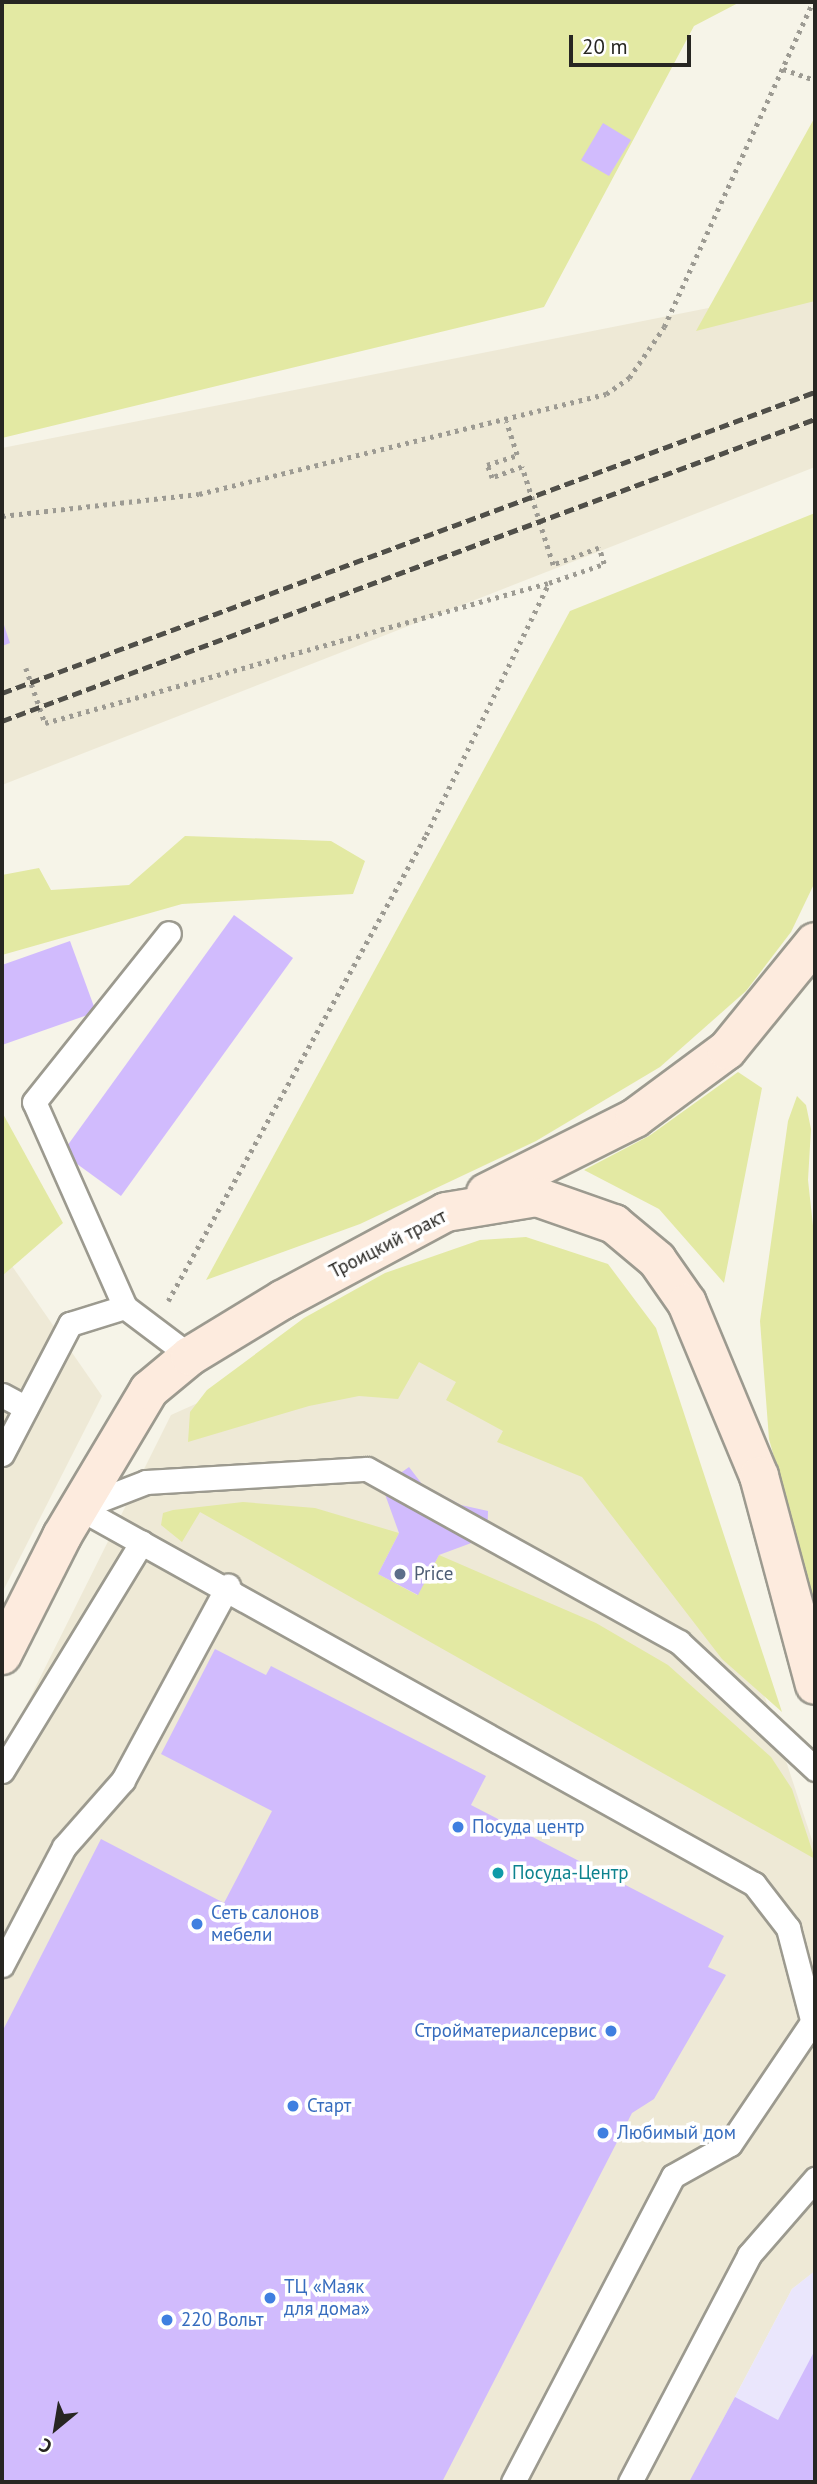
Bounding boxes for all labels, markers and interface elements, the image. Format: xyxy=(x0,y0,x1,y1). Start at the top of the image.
scale bar xyxy=(572,21,694,65)
text: 20 m xyxy=(582,33,628,60)
street label: Троицкий тракт xyxy=(326,1205,450,1283)
place label: Price xyxy=(414,1563,453,1585)
marker: Price xyxy=(392,1566,408,1582)
place label: Посуда центр xyxy=(472,1816,585,1838)
marker: Посуда центр xyxy=(450,1819,466,1835)
place label: Посуда-Центр xyxy=(512,1862,629,1884)
marker: Посуда-Центр xyxy=(490,1865,506,1881)
place label: Сеть салонов мебели xyxy=(211,1902,320,1946)
marker: Сеть салонов мебели xyxy=(189,1916,205,1932)
place label: Стройматериалсервис xyxy=(414,2020,597,2042)
marker: Стройматериалсервис xyxy=(603,2023,619,2039)
place label: Старт xyxy=(307,2095,351,2117)
marker: Старт xyxy=(285,2098,301,2114)
place label: Любимый дом xyxy=(617,2122,736,2144)
marker: Любимый дом xyxy=(595,2125,611,2141)
place label: ТЦ «Маяк для дома» xyxy=(284,2276,370,2320)
marker: ТЦ «Маяк для дома» xyxy=(262,2290,278,2306)
place label: 220 Вольт xyxy=(181,2309,264,2331)
marker: 220 Вольт xyxy=(159,2312,175,2328)
north arrow xyxy=(21,2393,91,2463)
text: С xyxy=(35,2433,56,2459)

